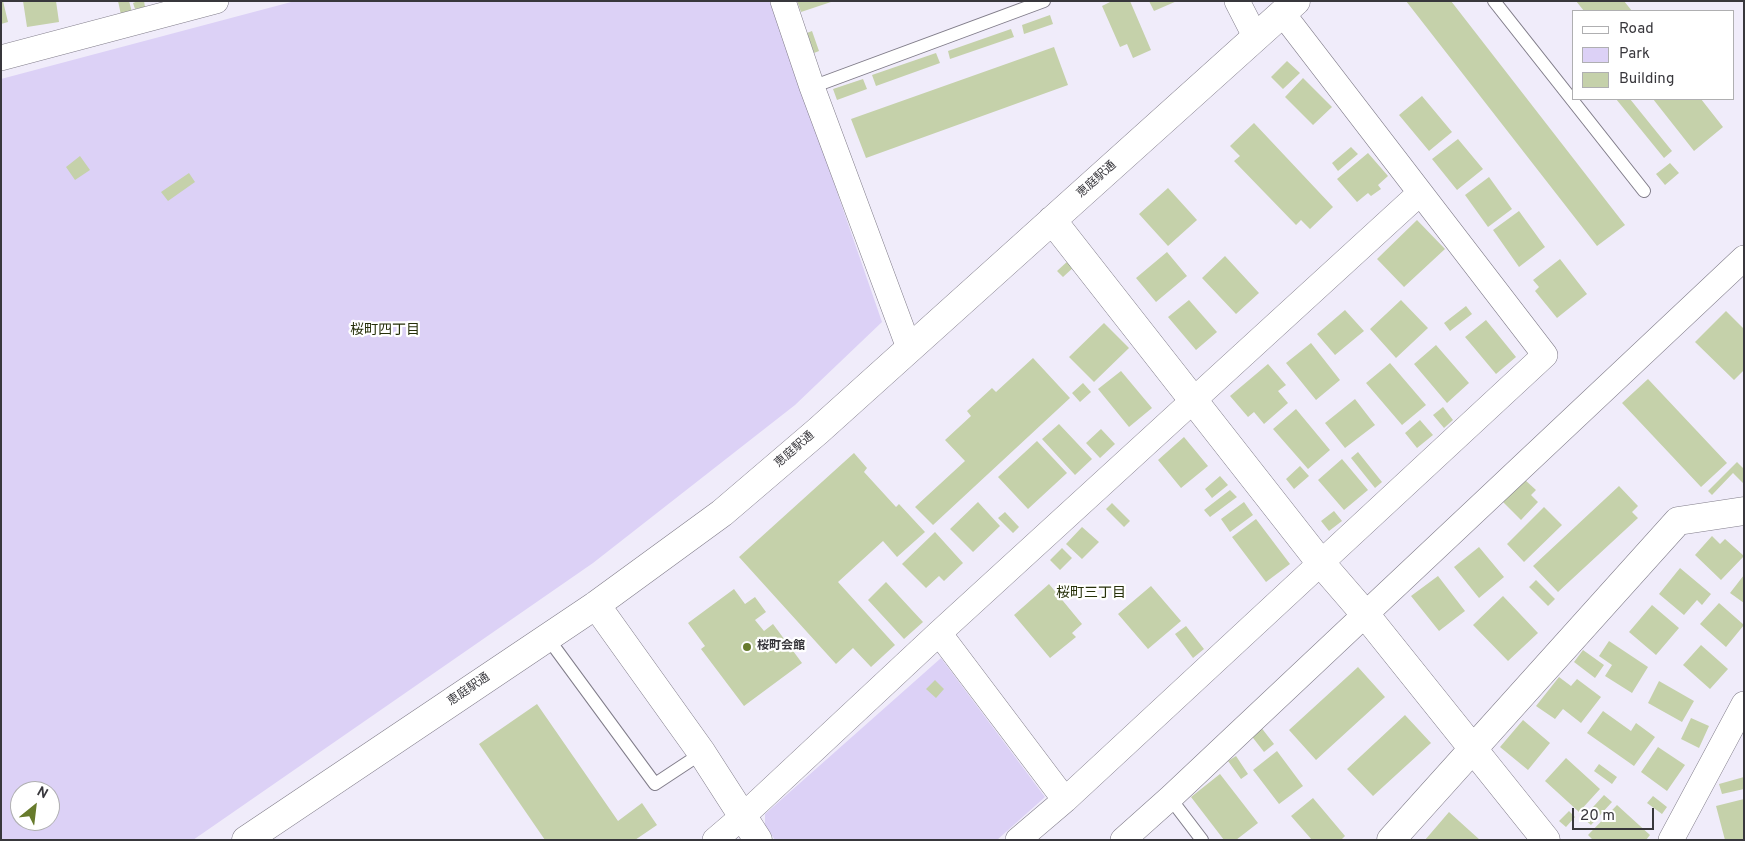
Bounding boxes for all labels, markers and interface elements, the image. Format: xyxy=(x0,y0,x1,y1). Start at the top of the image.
legend xyxy=(1572,10,1735,100)
text: Road xyxy=(1619,20,1654,39)
text: Park xyxy=(1619,45,1650,64)
text: Building xyxy=(1619,70,1674,89)
street label: 恵庭駅通 xyxy=(1074,159,1120,201)
district label: 桜町四丁目 xyxy=(350,323,420,339)
street label: 恵庭駅通 xyxy=(772,429,818,471)
district label: 桜町三丁目 xyxy=(1056,586,1126,602)
place label: 桜町会館 xyxy=(757,640,805,654)
marker: 桜町会館 xyxy=(741,641,753,653)
street label: 恵庭駅通 xyxy=(445,671,493,709)
north arrow xyxy=(10,781,60,831)
text: N xyxy=(34,783,51,803)
scale bar xyxy=(1575,798,1658,830)
text: 20 m xyxy=(1580,807,1615,826)

